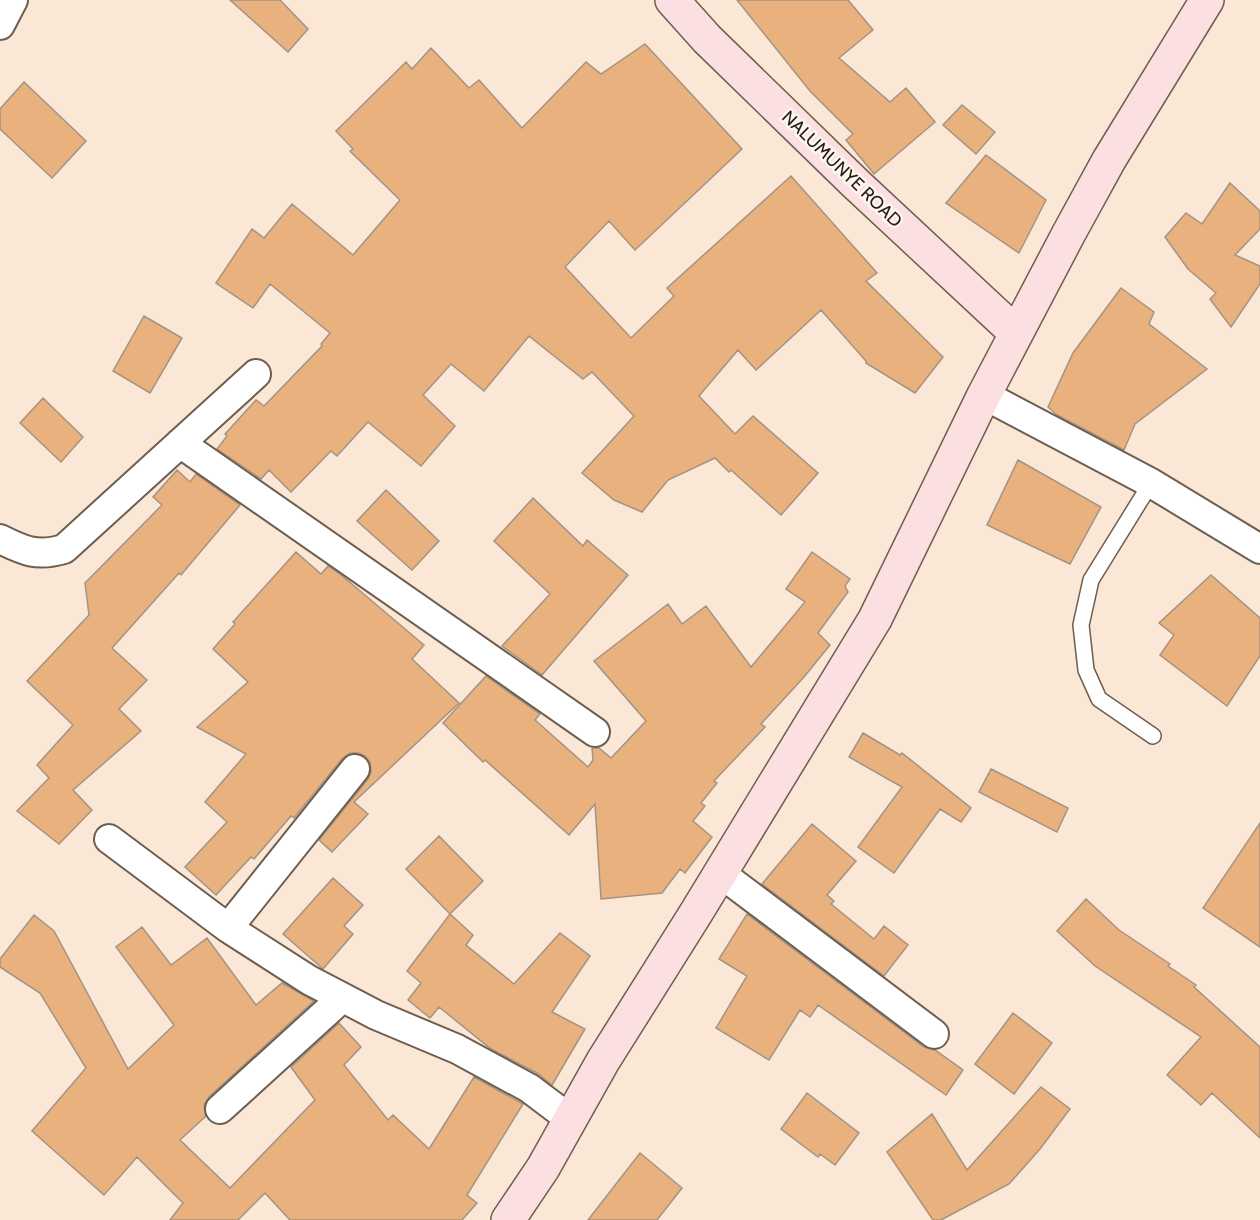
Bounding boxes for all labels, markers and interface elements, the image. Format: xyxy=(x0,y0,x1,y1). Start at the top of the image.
street label: NALUMUNYE ROAD xyxy=(777,106,907,232)

